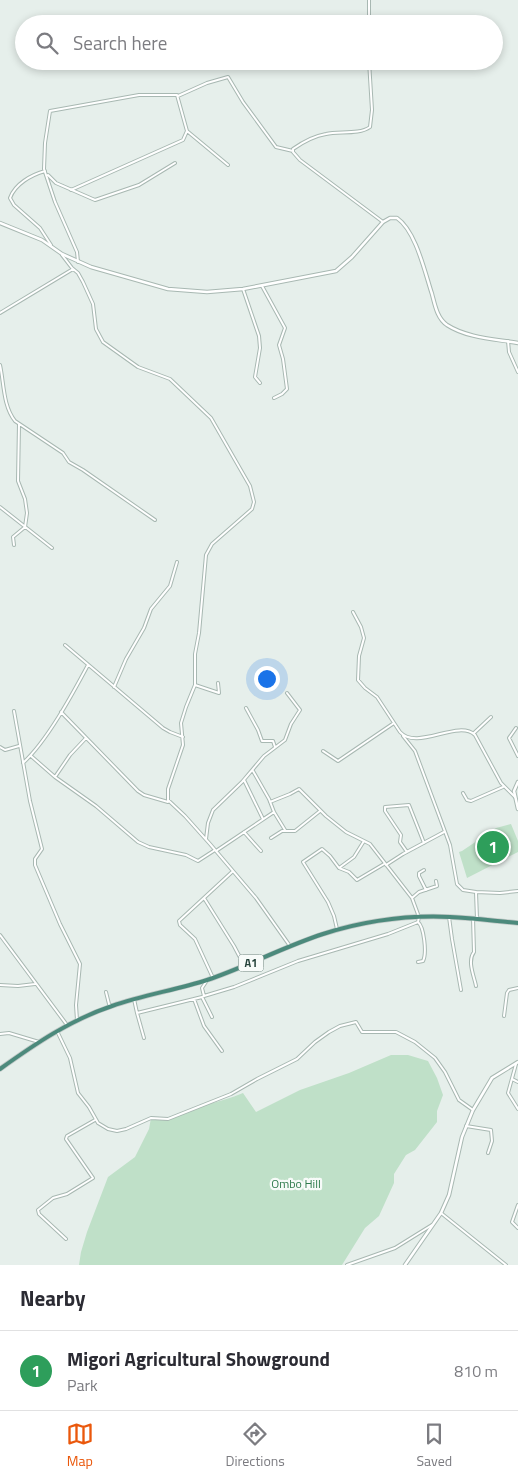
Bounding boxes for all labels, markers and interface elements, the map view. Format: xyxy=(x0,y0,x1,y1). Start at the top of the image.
search box xyxy=(15,15,503,70)
text: Search here xyxy=(73,28,167,57)
icon: search xyxy=(33,29,61,57)
your location xyxy=(254,666,280,692)
pin: 1 xyxy=(477,828,509,866)
road number: A1 xyxy=(238,954,264,971)
park label: Ombo Hill xyxy=(271,1174,321,1193)
text: Nearby xyxy=(20,1282,85,1314)
text: Migori Agricultural Showground xyxy=(67,1344,330,1373)
text: 1 xyxy=(32,1359,40,1383)
text: 810 m xyxy=(454,1359,498,1383)
text: Park xyxy=(67,1373,98,1397)
tab: Map xyxy=(66,1420,94,1471)
tab: Directions xyxy=(225,1420,285,1471)
tab: Saved xyxy=(417,1420,452,1471)

